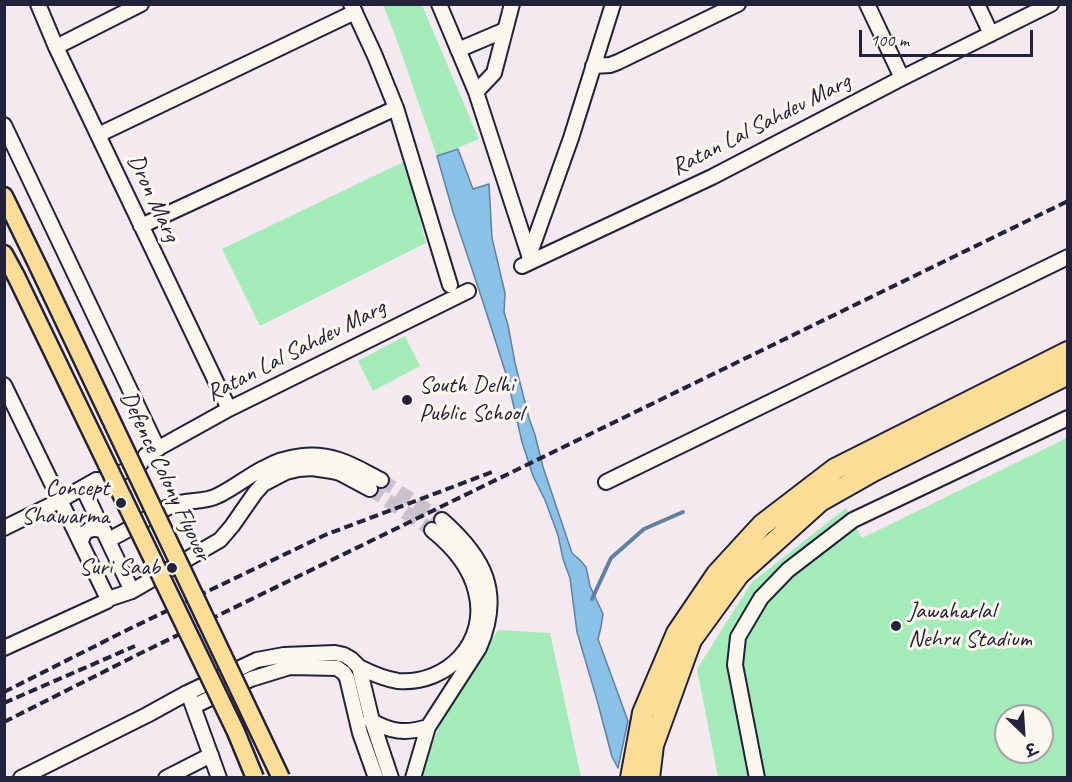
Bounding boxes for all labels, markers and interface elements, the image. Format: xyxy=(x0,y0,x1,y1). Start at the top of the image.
scale bar xyxy=(862,18,1036,56)
text: 100 m xyxy=(870,29,909,51)
street label: Ratan Lal Sahdev Marg xyxy=(667,67,855,183)
street label: Dron Marg xyxy=(120,150,186,246)
street label: Ratan Lal Sahdev Marg xyxy=(202,293,390,409)
place label: South Delhi Public School xyxy=(419,372,523,428)
street label: Defence Colony Flyover xyxy=(113,387,217,565)
marker: South Delhi Public School xyxy=(400,393,414,407)
place label: Concept Shawarma xyxy=(21,475,109,531)
marker: Concept Shawarma xyxy=(114,496,128,510)
place label: Suri Saab xyxy=(79,554,160,582)
marker: Suri Saab xyxy=(165,561,179,575)
place label: Jawaharlal Nehru Stadium xyxy=(908,598,1032,654)
marker: Jawaharlal Nehru Stadium xyxy=(889,619,903,633)
north arrow xyxy=(994,704,1054,764)
text: उ xyxy=(1022,737,1040,760)

